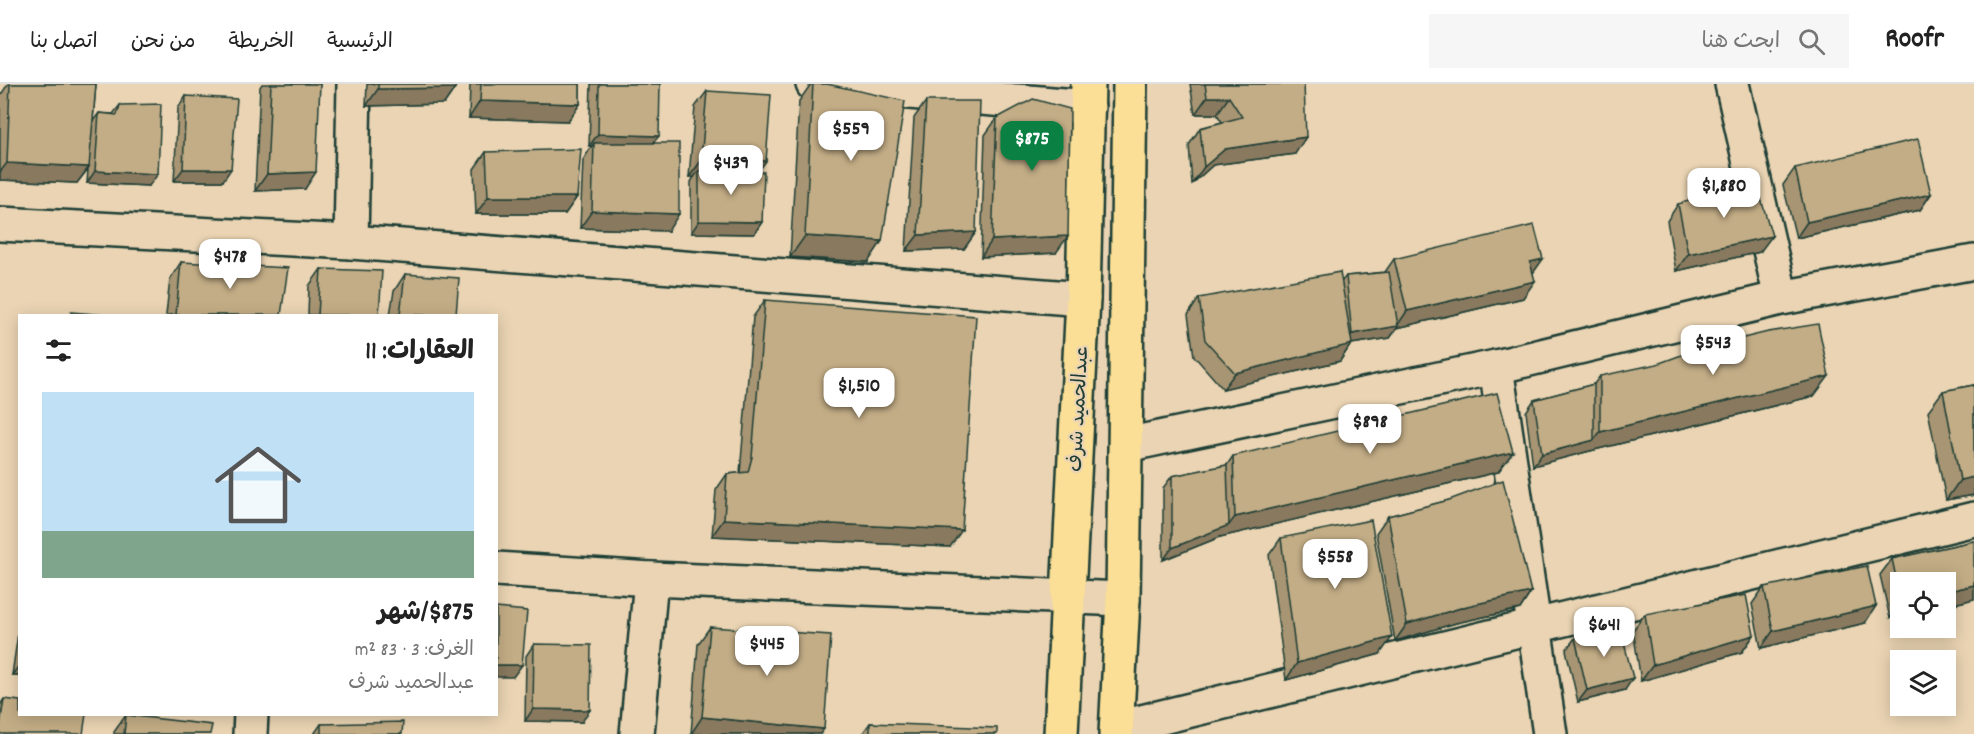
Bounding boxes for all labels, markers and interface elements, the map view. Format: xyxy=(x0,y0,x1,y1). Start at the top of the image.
search box xyxy=(1429,14,1849,68)
text: Roofr xyxy=(1885,21,1944,61)
icon: search xyxy=(1795,25,1828,58)
text: ابحث هنا xyxy=(1702,27,1780,58)
text: اتصل بنا xyxy=(30,28,98,58)
text: من نحن xyxy=(131,28,195,58)
text: الخريطة xyxy=(228,28,294,58)
text: الرئيسية xyxy=(327,28,393,58)
pin: $559 xyxy=(815,111,887,162)
text: $559 xyxy=(832,116,870,144)
pin: $875 xyxy=(996,121,1068,172)
text: $875 xyxy=(1014,126,1050,154)
pin: $439 xyxy=(695,145,767,196)
text: $439 xyxy=(713,150,749,178)
pin: $1,880 xyxy=(1675,168,1773,219)
text: $1,880 xyxy=(1701,173,1747,201)
pin: $478 xyxy=(194,239,266,290)
text: $478 xyxy=(213,244,247,272)
pin: $543 xyxy=(1677,325,1749,376)
text: $543 xyxy=(1695,330,1731,358)
icon: filters xyxy=(42,334,75,367)
text: العقارات: 11 xyxy=(365,334,474,371)
street label: عبدالحميد شرف xyxy=(1063,346,1097,473)
pin: $1,510 xyxy=(810,368,908,419)
text: $1,510 xyxy=(838,373,880,401)
pin: $898 xyxy=(1334,404,1406,455)
text: $898 xyxy=(1352,409,1388,437)
icon: home xyxy=(204,431,312,539)
pin: $558 xyxy=(1299,539,1371,590)
text: $558 xyxy=(1317,544,1353,572)
map controls xyxy=(1890,572,1956,716)
button: locate xyxy=(1890,572,1956,638)
text: $875/شهر xyxy=(378,595,474,632)
pin: $641 xyxy=(1568,607,1640,658)
text: $641 xyxy=(1588,612,1620,640)
pin: $445 xyxy=(731,626,803,677)
text: $445 xyxy=(749,631,785,659)
text: الغرف: 3 · 83 m² xyxy=(355,637,474,665)
button: layers xyxy=(1890,650,1956,716)
text: عبدالحميد شرف xyxy=(348,670,474,698)

